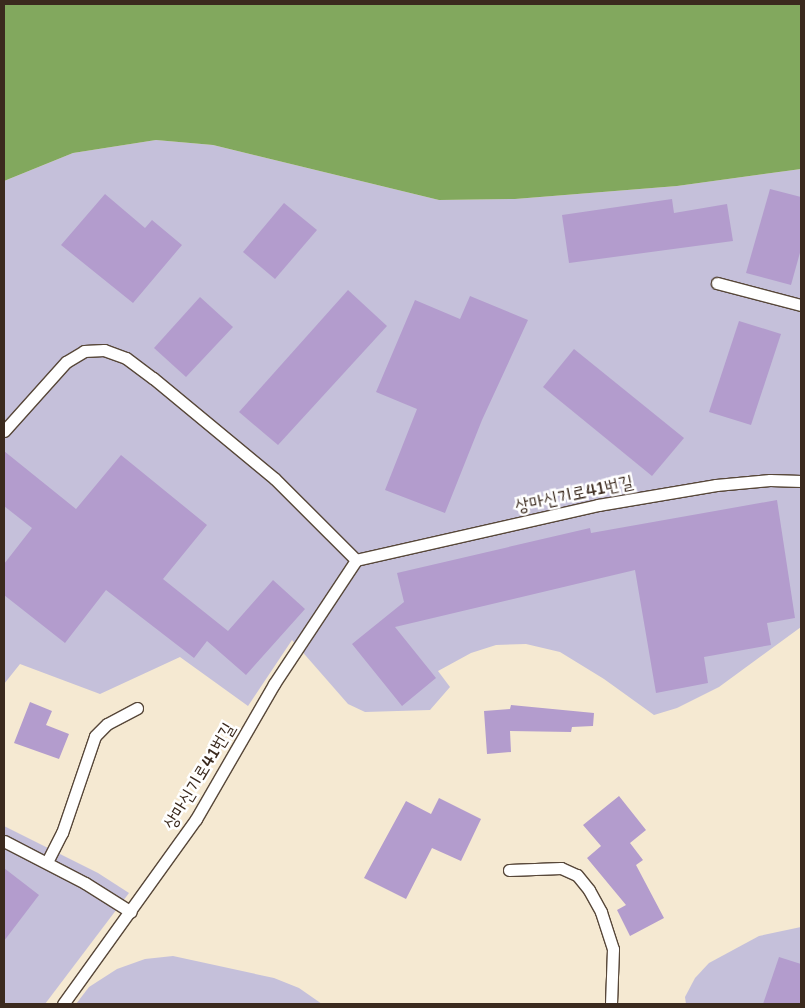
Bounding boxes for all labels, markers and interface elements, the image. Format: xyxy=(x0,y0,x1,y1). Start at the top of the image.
street label: 상마신기로41번길 xyxy=(513,471,635,517)
street label: 상마신기로41번길 xyxy=(159,719,239,833)

